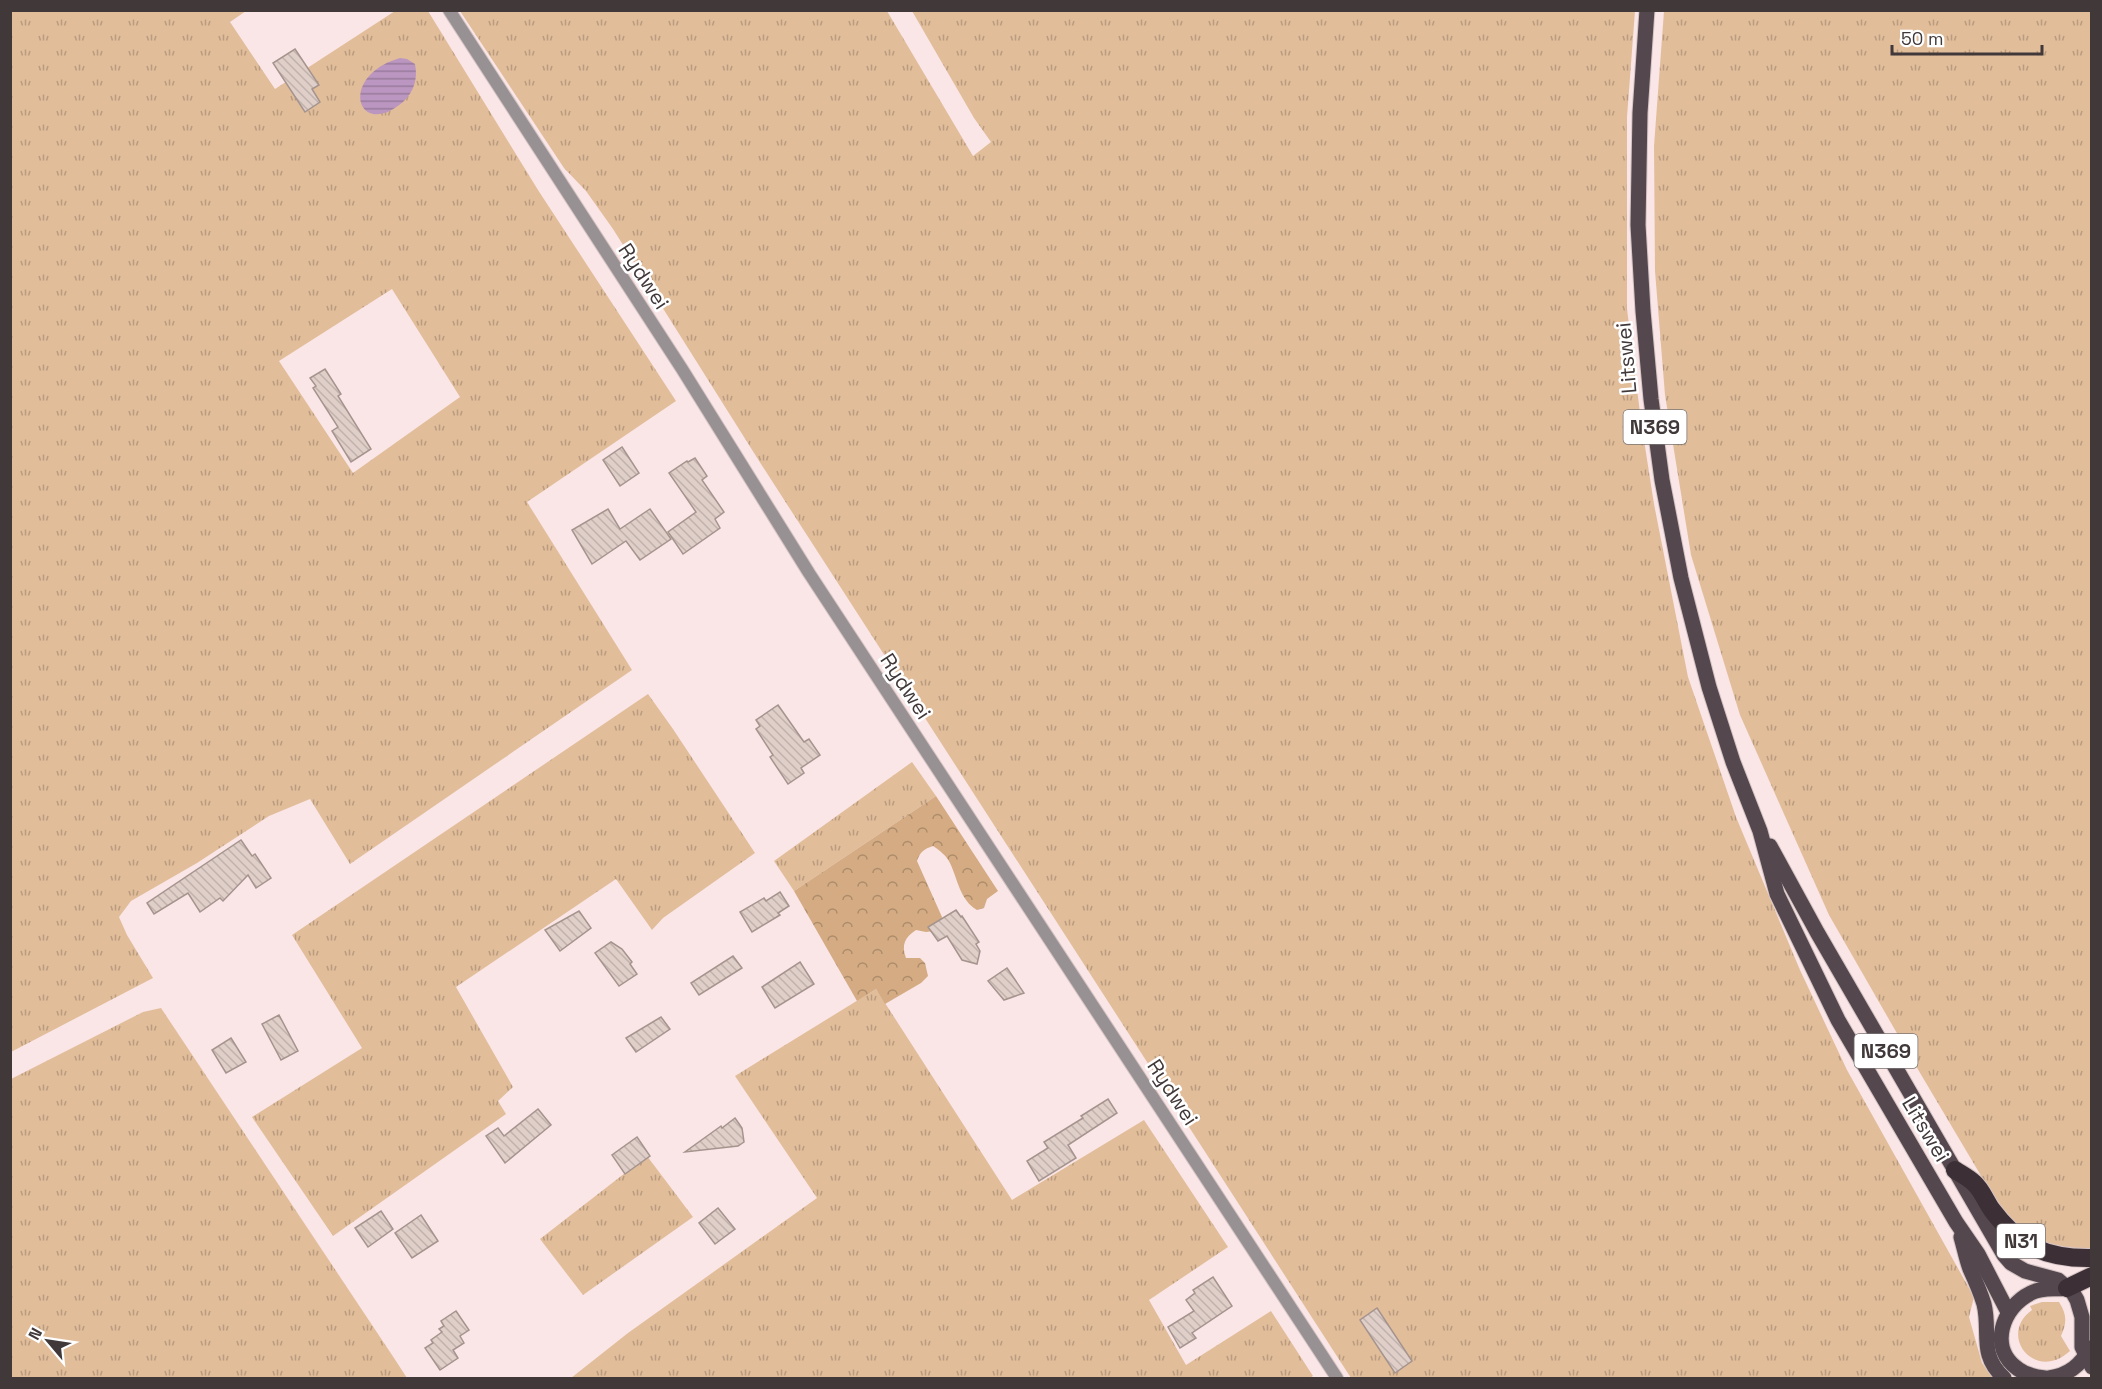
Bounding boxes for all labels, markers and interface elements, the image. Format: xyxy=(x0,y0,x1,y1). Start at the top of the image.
scale bar xyxy=(1892,18,2042,56)
text: 50 m xyxy=(1901,27,1943,50)
street label: Rydwei xyxy=(613,238,675,314)
street label: Litswei xyxy=(1609,321,1643,395)
road number: N369 xyxy=(1624,410,1686,444)
street label: Rydwei xyxy=(875,648,937,724)
road number: N369 xyxy=(1854,1034,1918,1068)
street label: Rydwei xyxy=(1142,1054,1204,1130)
street label: Litswei xyxy=(1896,1091,1956,1167)
road number: N31 xyxy=(1997,1224,2045,1258)
north arrow xyxy=(18,1311,78,1371)
text: N xyxy=(24,1324,47,1344)

